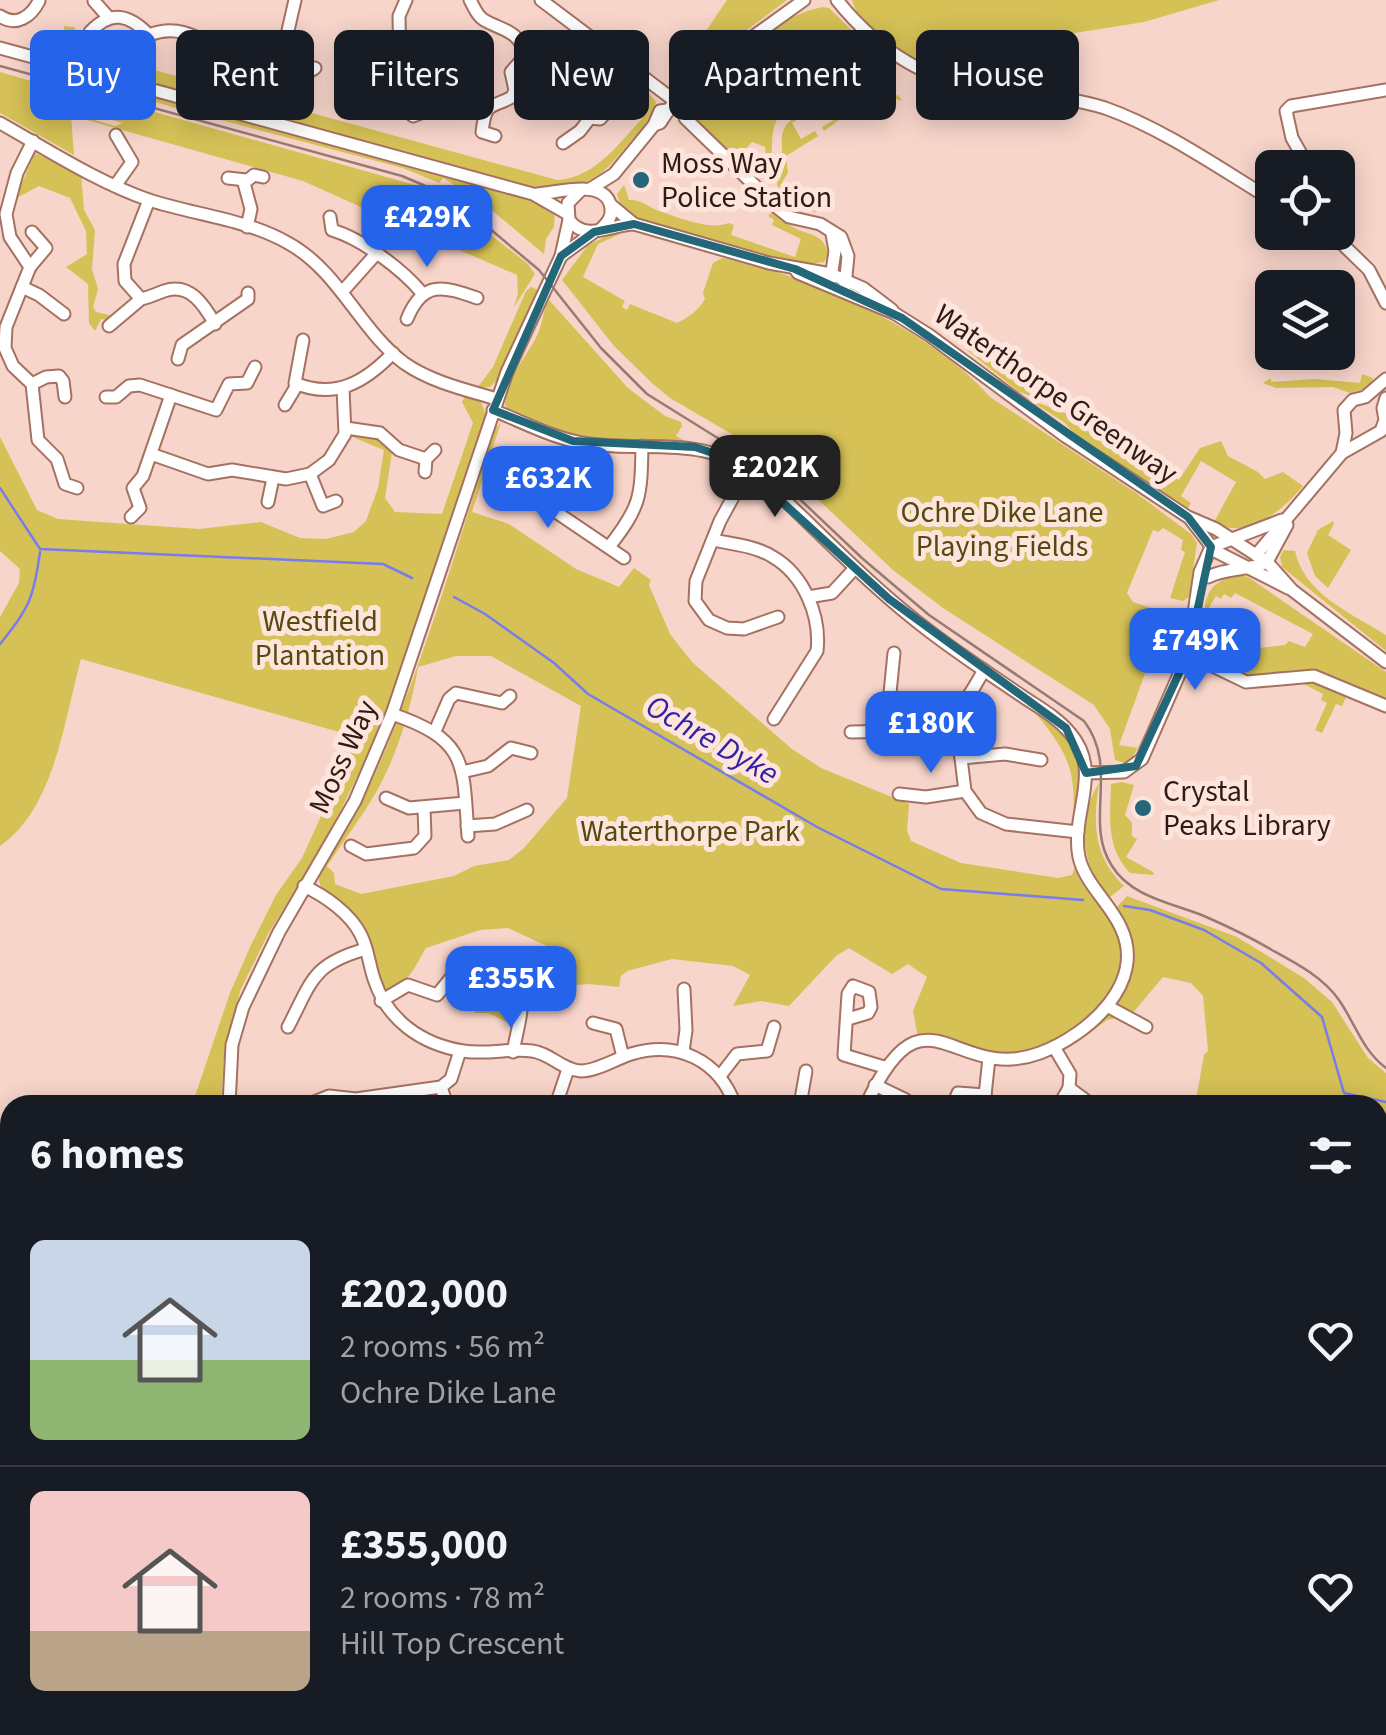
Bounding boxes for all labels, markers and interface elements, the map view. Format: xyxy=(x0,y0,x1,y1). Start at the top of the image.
chip: Buy xyxy=(30,30,156,120)
chip: Rent xyxy=(176,30,314,120)
chip: Filters xyxy=(334,30,494,120)
chip: New xyxy=(514,30,649,120)
chip: Apartment xyxy=(669,30,896,120)
chip: House xyxy=(916,30,1079,120)
place label: Moss Way Police Station xyxy=(661,142,832,219)
map controls xyxy=(1255,150,1355,370)
button: locate xyxy=(1255,150,1355,250)
marker: Moss Way Police Station xyxy=(630,169,652,191)
pin: £429K xyxy=(357,185,497,270)
text: £429K xyxy=(383,194,471,240)
button: layers xyxy=(1255,270,1355,370)
street label: Waterthorpe Greenway xyxy=(925,294,1187,494)
pin: £202K xyxy=(705,435,845,520)
text: £202K xyxy=(731,444,819,490)
pin: £632K xyxy=(478,446,618,531)
text: £632K xyxy=(504,455,592,501)
park label: Ochre Dike Lane Playing Fields xyxy=(901,491,1103,568)
park label: Westfield Plantation xyxy=(255,600,385,677)
pin: £749K xyxy=(1125,608,1265,693)
text: £749K xyxy=(1151,617,1239,663)
water label: Ochre Dyke xyxy=(637,683,787,797)
pin: £180K xyxy=(861,691,1001,776)
street label: Moss Way xyxy=(298,693,388,821)
text: £180K xyxy=(887,700,975,746)
place label: Crystal Peaks Library xyxy=(1163,770,1331,847)
marker: Crystal Peaks Library xyxy=(1132,797,1154,819)
park label: Waterthorpe Park xyxy=(580,810,800,853)
pin: £355K xyxy=(441,946,581,1031)
text: £355K xyxy=(467,955,555,1001)
text: 6 homes xyxy=(30,1125,184,1185)
icon: filters xyxy=(1303,1128,1358,1183)
text: £202,000 xyxy=(340,1264,508,1324)
icon: home xyxy=(110,1280,230,1400)
icon: heart xyxy=(1303,1313,1358,1368)
text: 2 rooms · 56 m² xyxy=(340,1324,545,1370)
text: Ochre Dike Lane xyxy=(340,1370,556,1416)
text: £355,000 xyxy=(340,1515,508,1575)
icon: home xyxy=(110,1531,230,1651)
icon: heart xyxy=(1303,1564,1358,1619)
text: 2 rooms · 78 m² xyxy=(340,1575,545,1621)
text: Hill Top Crescent xyxy=(340,1621,564,1667)

